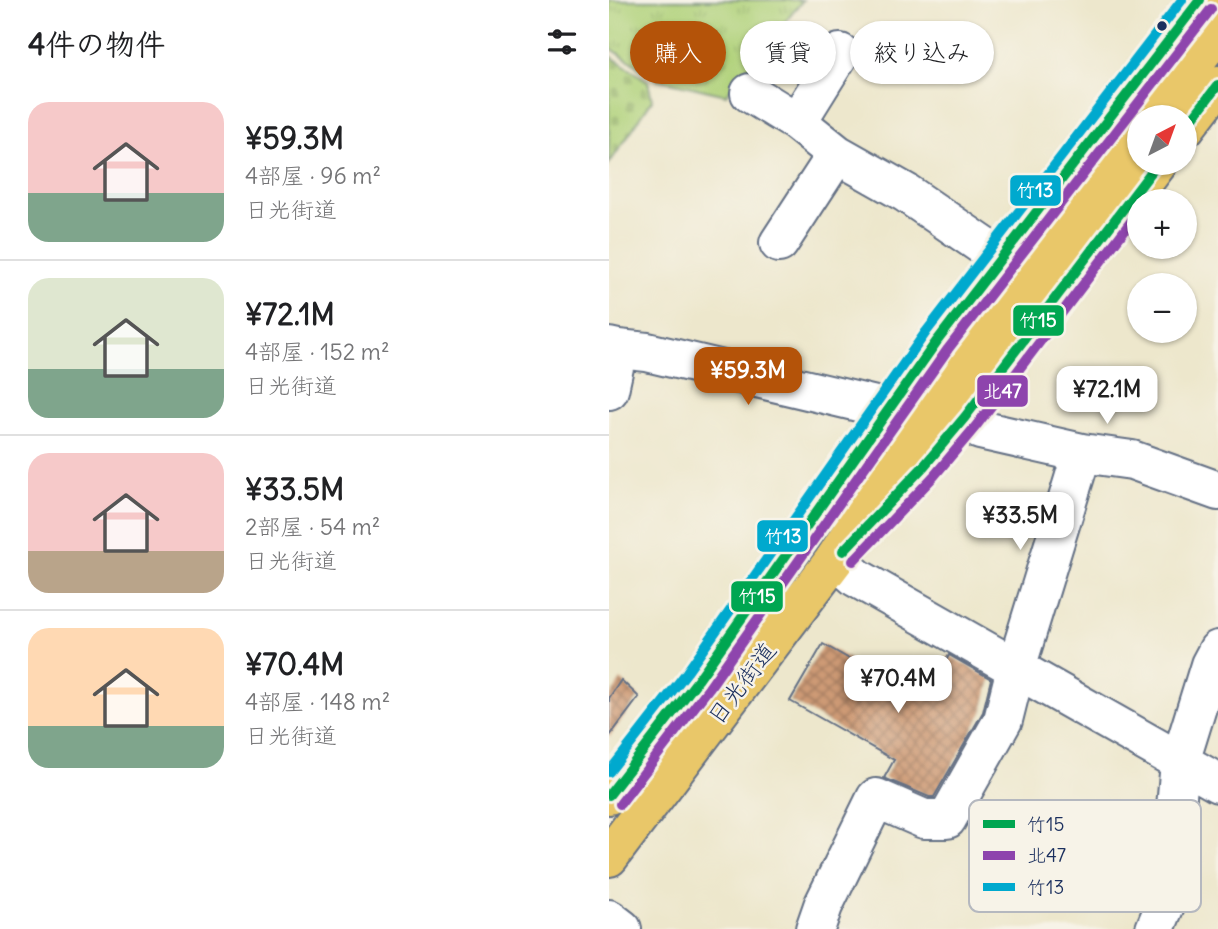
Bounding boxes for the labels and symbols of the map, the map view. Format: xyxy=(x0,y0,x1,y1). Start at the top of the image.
unlabelled marker xyxy=(1155,19,1169,33)
north arrow xyxy=(1127,105,1197,175)
line badge: 竹13 xyxy=(1009,174,1062,207)
text: 竹13 xyxy=(1016,178,1054,202)
line badge: 竹15 xyxy=(1012,304,1065,337)
text: 竹15 xyxy=(1019,308,1057,332)
pin: ¥59.3M xyxy=(691,348,805,407)
pin: ¥72.1M xyxy=(1050,366,1164,426)
line badge: 北47 xyxy=(976,374,1029,408)
text: 北47 xyxy=(982,379,1022,403)
pin: ¥33.5M xyxy=(963,492,1077,552)
line badge: 竹13 xyxy=(756,519,809,553)
text: 竹13 xyxy=(764,524,802,548)
line badge: 竹15 xyxy=(730,580,784,613)
text: 竹15 xyxy=(738,584,776,608)
street label: 日光街道 xyxy=(700,636,782,730)
pin: ¥70.4M xyxy=(841,656,955,715)
legend xyxy=(969,800,1201,912)
text: 竹15 xyxy=(1027,812,1064,836)
text: 北47 xyxy=(1027,843,1066,867)
text: 竹13 xyxy=(1027,875,1064,899)

